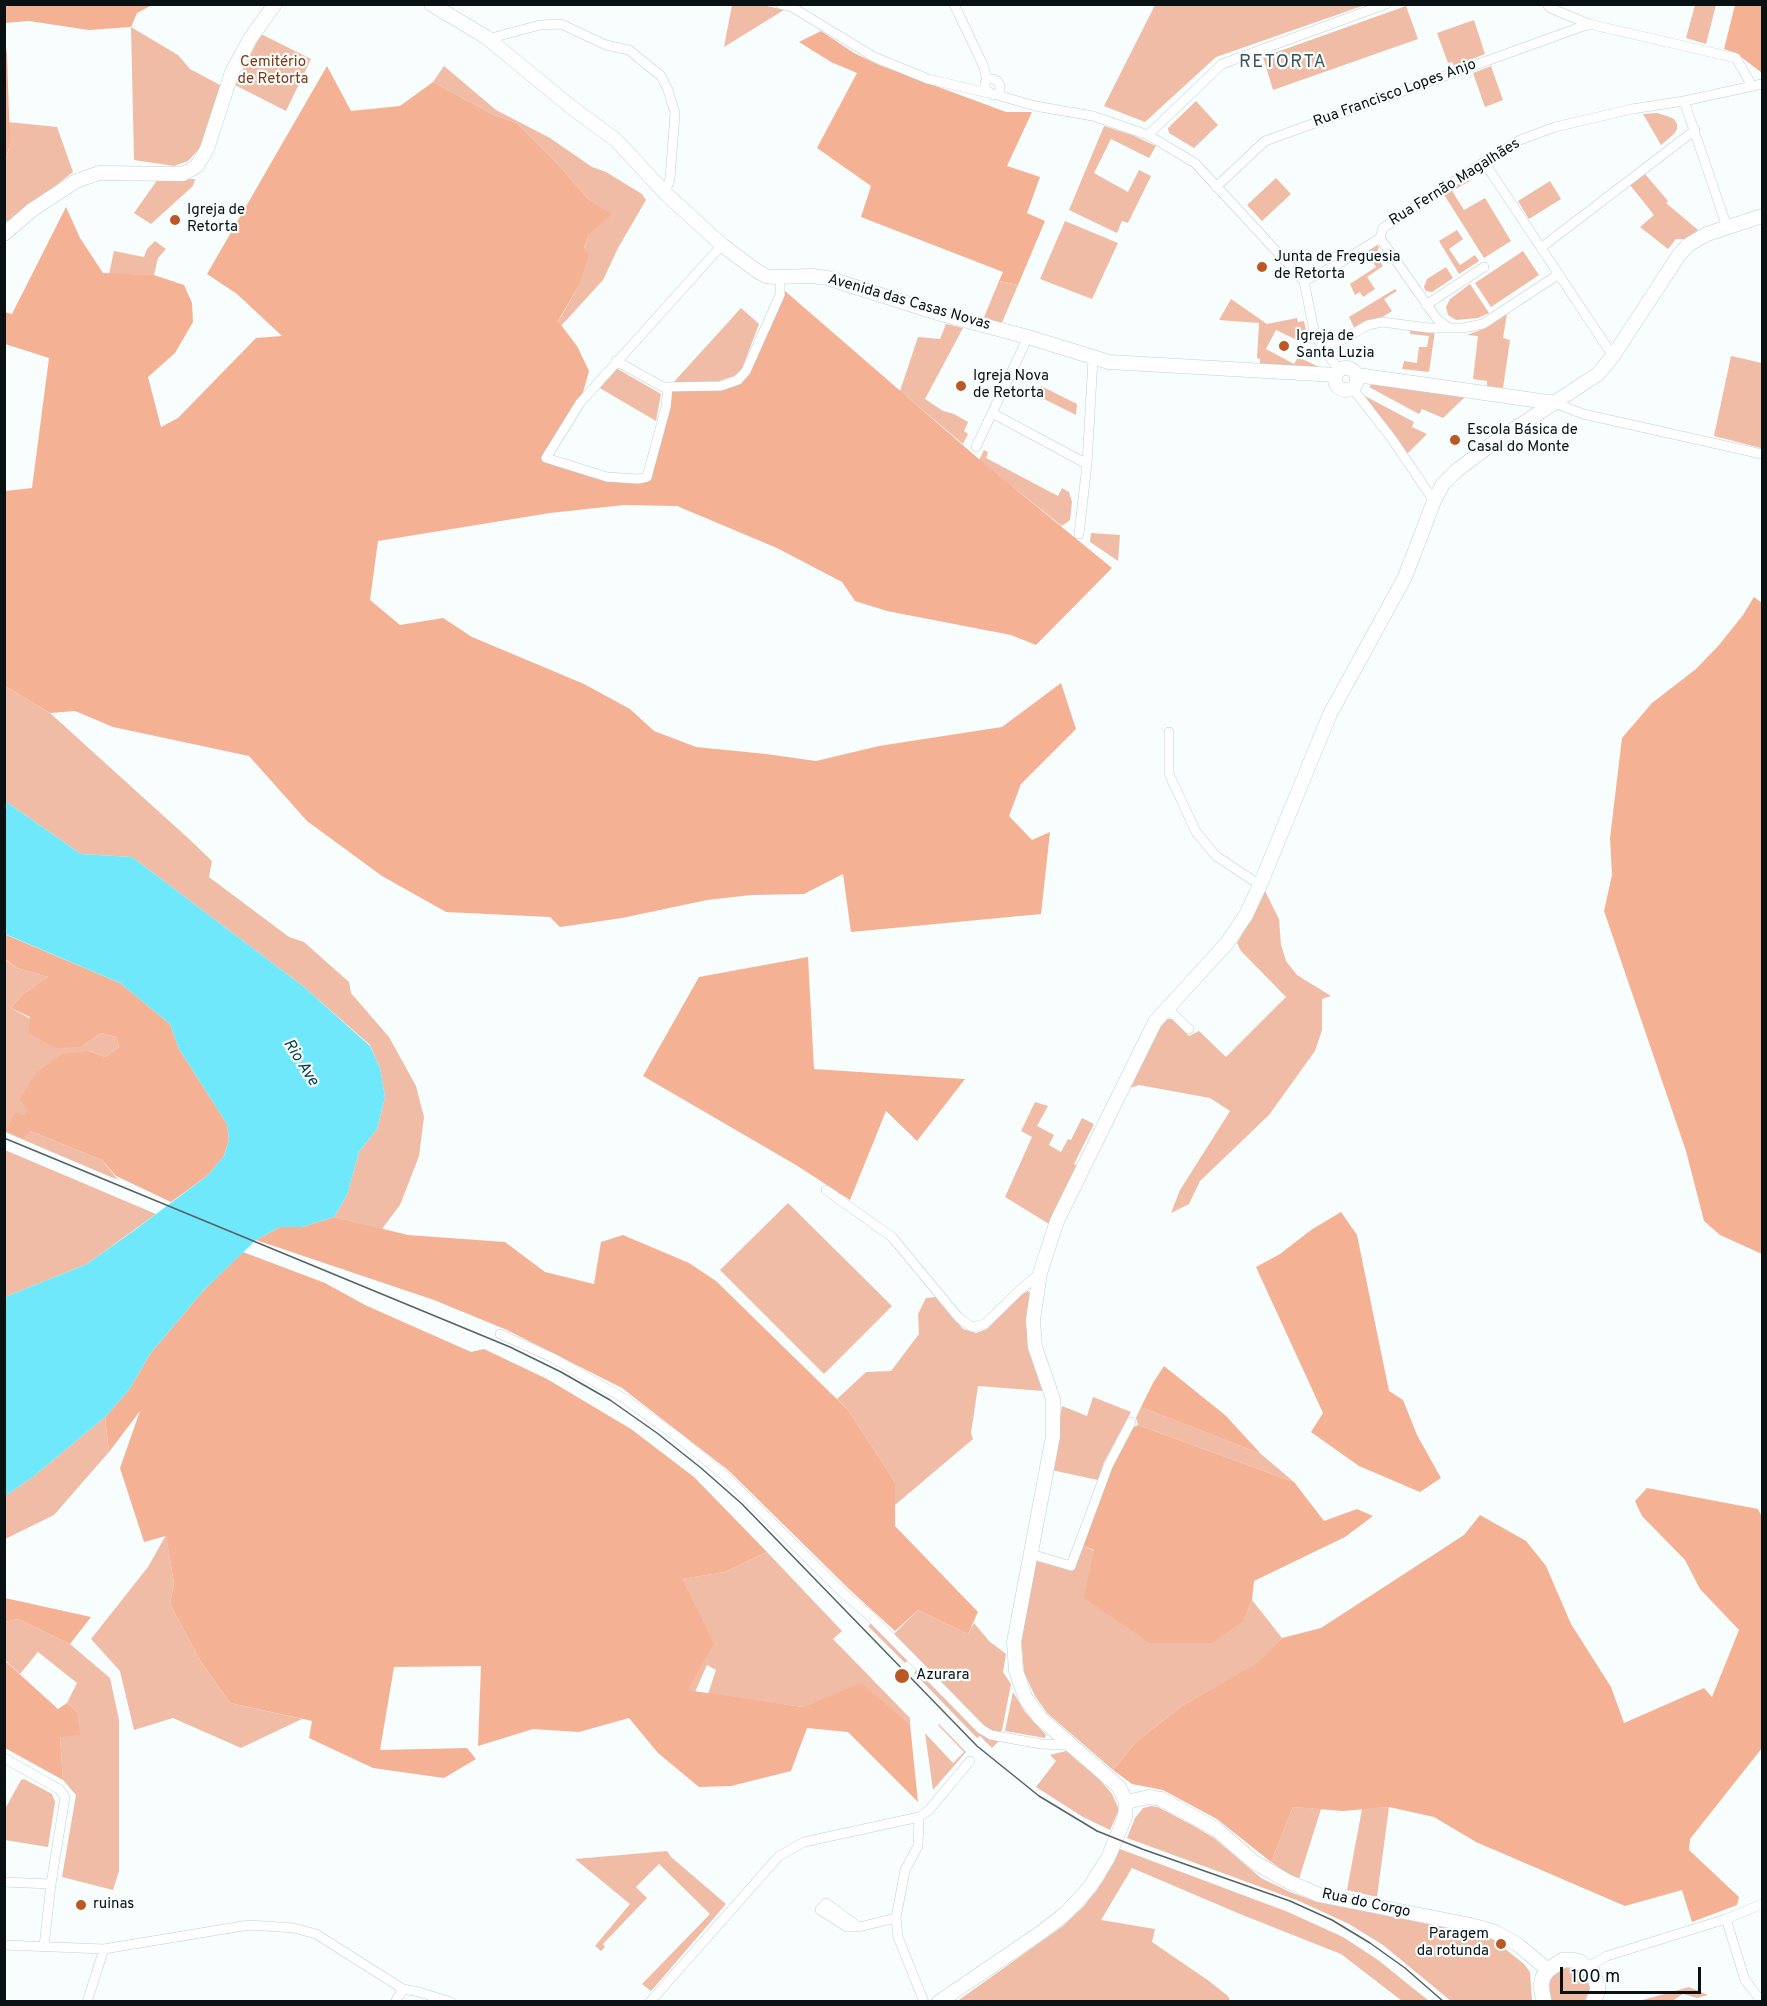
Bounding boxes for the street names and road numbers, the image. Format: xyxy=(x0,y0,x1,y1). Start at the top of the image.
street label: Rua Francisco Lopes Anjo xyxy=(1311,56,1479,132)
street label: Rua Fernão Magalhães xyxy=(1386,135,1524,231)
street label: Avenida das Casas Novas xyxy=(826,271,992,335)
street label: Rua do Corgo xyxy=(1320,1886,1412,1922)

